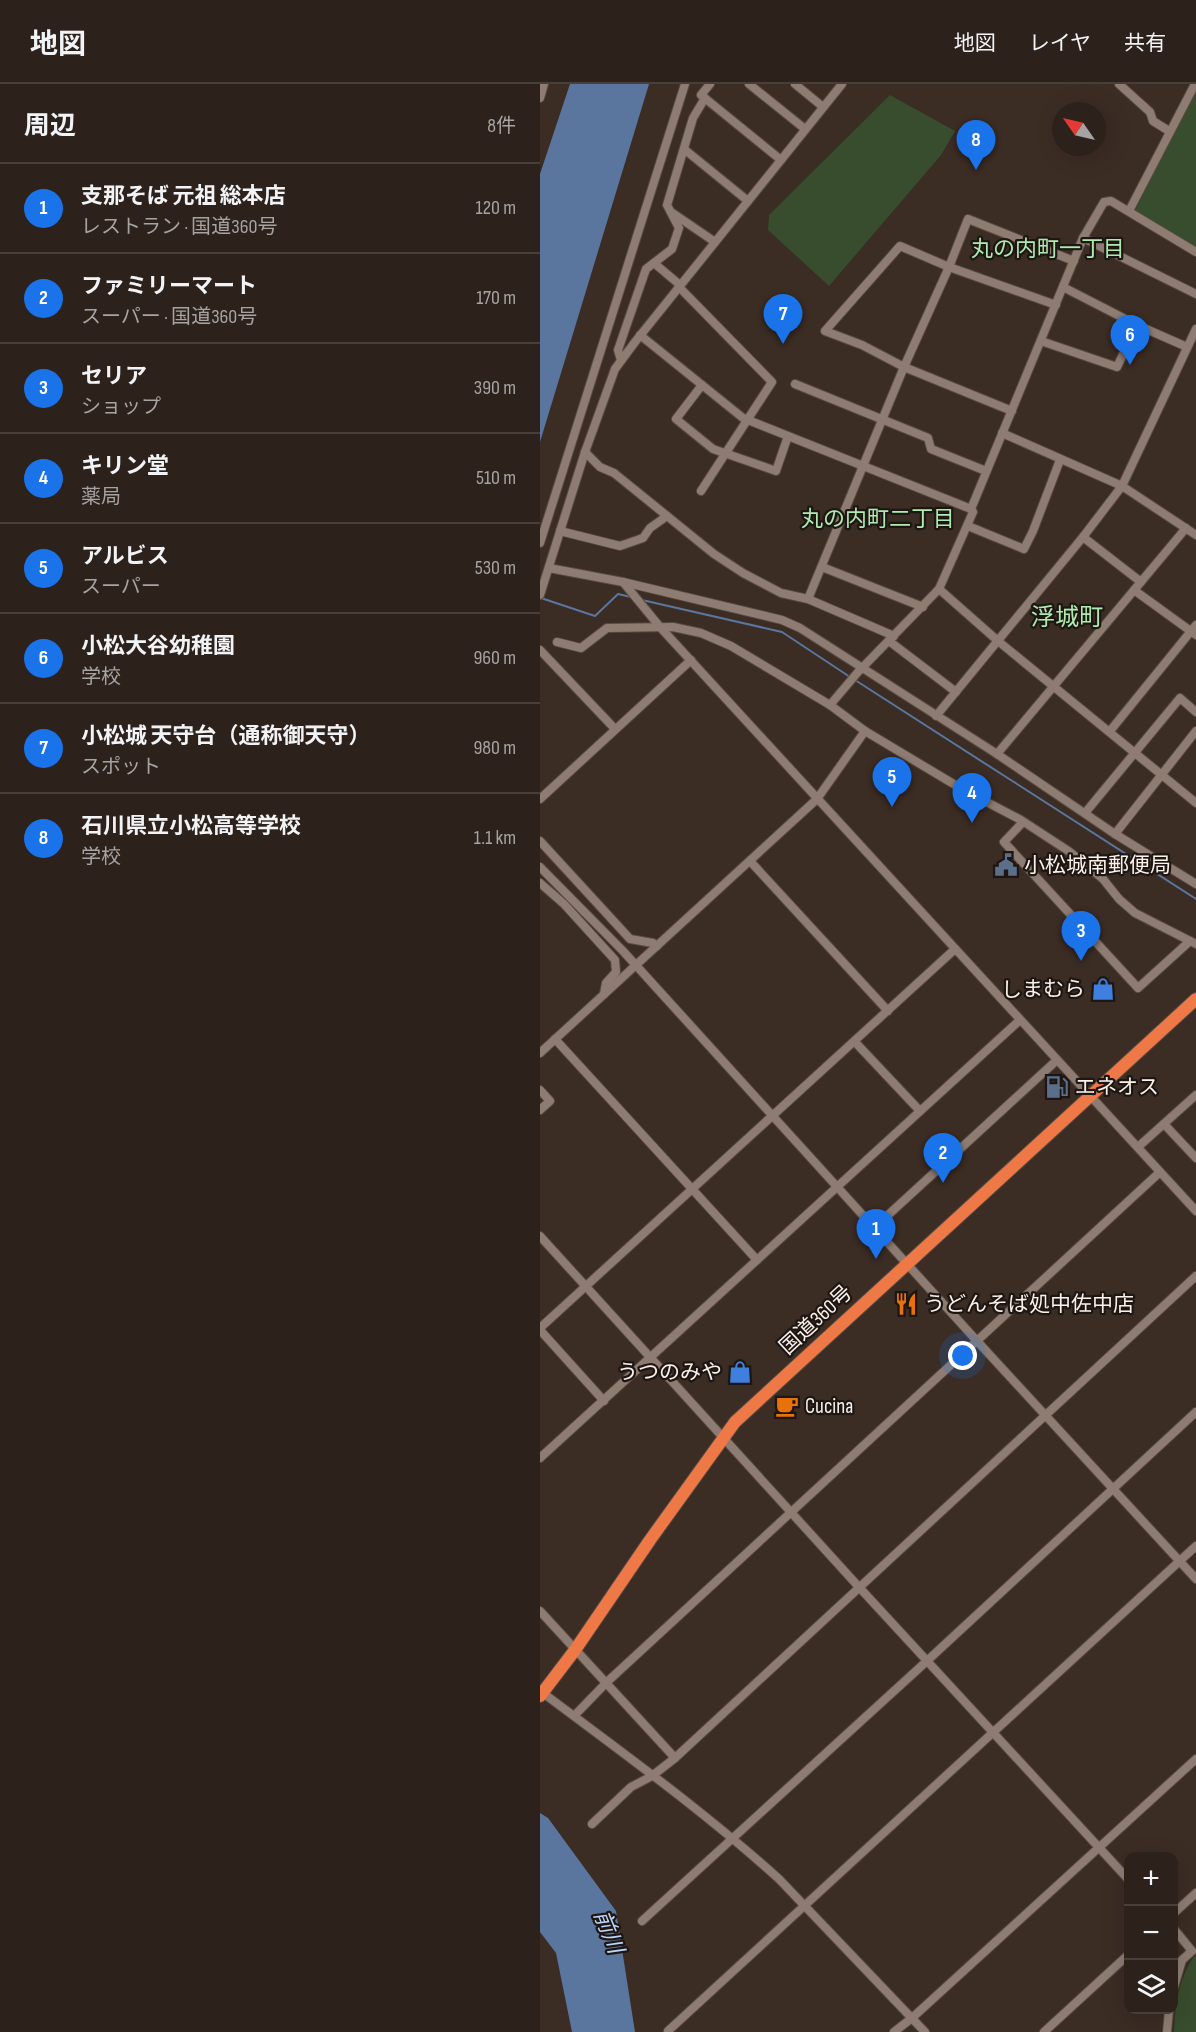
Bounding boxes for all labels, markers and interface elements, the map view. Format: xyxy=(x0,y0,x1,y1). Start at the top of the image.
text: 地図 xyxy=(30,28,86,61)
text: 地図 xyxy=(954,31,996,56)
text: レイヤ xyxy=(1029,31,1091,56)
text: 共有 xyxy=(1124,31,1166,56)
north arrow xyxy=(1052,102,1106,156)
text: 周辺 xyxy=(24,111,76,142)
text: 8件 xyxy=(487,114,516,138)
pin: 8 xyxy=(956,120,996,170)
text: 支那そば 元祖 総本店 xyxy=(81,183,286,210)
text: 1 xyxy=(40,196,47,220)
text: 120 m xyxy=(476,196,516,220)
text: レストラン · 国道360号 xyxy=(81,215,277,239)
district label: 丸の内町一丁目 xyxy=(971,236,1125,263)
text: ファミリーマート xyxy=(81,273,257,300)
text: 2 xyxy=(39,286,48,310)
text: 170 m xyxy=(476,286,516,310)
pin: 7 xyxy=(764,294,802,344)
text: スーパー · 国道360号 xyxy=(81,305,257,329)
pin: 6 xyxy=(1110,316,1150,365)
text: セリア xyxy=(81,363,147,390)
text: 3 xyxy=(39,376,48,400)
text: 390 m xyxy=(474,376,516,400)
text: ショップ xyxy=(81,395,161,419)
text: キリン堂 xyxy=(81,453,169,480)
text: 4 xyxy=(39,466,48,490)
text: 510 m xyxy=(476,466,516,490)
text: 薬局 xyxy=(81,485,121,509)
district label: 丸の内町二丁目 xyxy=(801,506,955,533)
text: アルビス xyxy=(81,543,169,570)
text: 5 xyxy=(39,556,48,580)
text: 530 m xyxy=(475,556,516,580)
text: スーパー xyxy=(81,575,161,599)
district label: 浮城町 xyxy=(1031,603,1103,632)
text: 小松大谷幼稚園 xyxy=(81,633,235,660)
text: 6 xyxy=(39,646,48,670)
text: 960 m xyxy=(473,646,516,670)
text: 学校 xyxy=(81,665,121,689)
text: 小松城 天守台（通称御天守） xyxy=(81,723,370,750)
text: 7 xyxy=(39,736,48,760)
text: 980 m xyxy=(473,736,516,760)
text: スポット xyxy=(81,755,161,779)
pin: 5 xyxy=(872,758,912,807)
pin: 4 xyxy=(952,774,992,823)
text: 石川県立小松高等学校 xyxy=(81,813,301,840)
text: 8 xyxy=(39,826,48,850)
text: 1.1 km xyxy=(474,826,516,850)
text: 学校 xyxy=(81,845,121,869)
public building icon: 小松城南郵便局 xyxy=(993,852,1019,878)
place label: 小松城南郵便局 xyxy=(1024,853,1171,878)
pin: 3 xyxy=(1062,912,1100,961)
shop icon: しまむら xyxy=(1090,976,1116,1002)
place label: しまむら xyxy=(1001,977,1085,1002)
fuel station icon: エネオス xyxy=(1044,1074,1070,1100)
place label: エネオス xyxy=(1075,1075,1159,1100)
pin: 2 xyxy=(924,1134,962,1183)
pin: 1 xyxy=(856,1210,896,1259)
street label: 国道360号 xyxy=(774,1280,858,1360)
restaurant icon: うどんそば処中佐中店 xyxy=(893,1291,919,1317)
place label: うどんそば処中佐中店 xyxy=(924,1292,1134,1317)
your location xyxy=(948,1341,977,1370)
shop icon: うつのみや xyxy=(727,1359,753,1385)
place label: うつのみや xyxy=(617,1360,722,1385)
cafe icon: Cucina xyxy=(774,1393,800,1419)
place label: Cucina xyxy=(805,1394,853,1419)
map controls xyxy=(1124,1852,1178,2014)
button: + xyxy=(1124,1852,1178,1906)
button: − xyxy=(1124,1906,1178,1960)
water label: 前川 xyxy=(587,1907,630,1959)
button: layers xyxy=(1124,1960,1178,2014)

